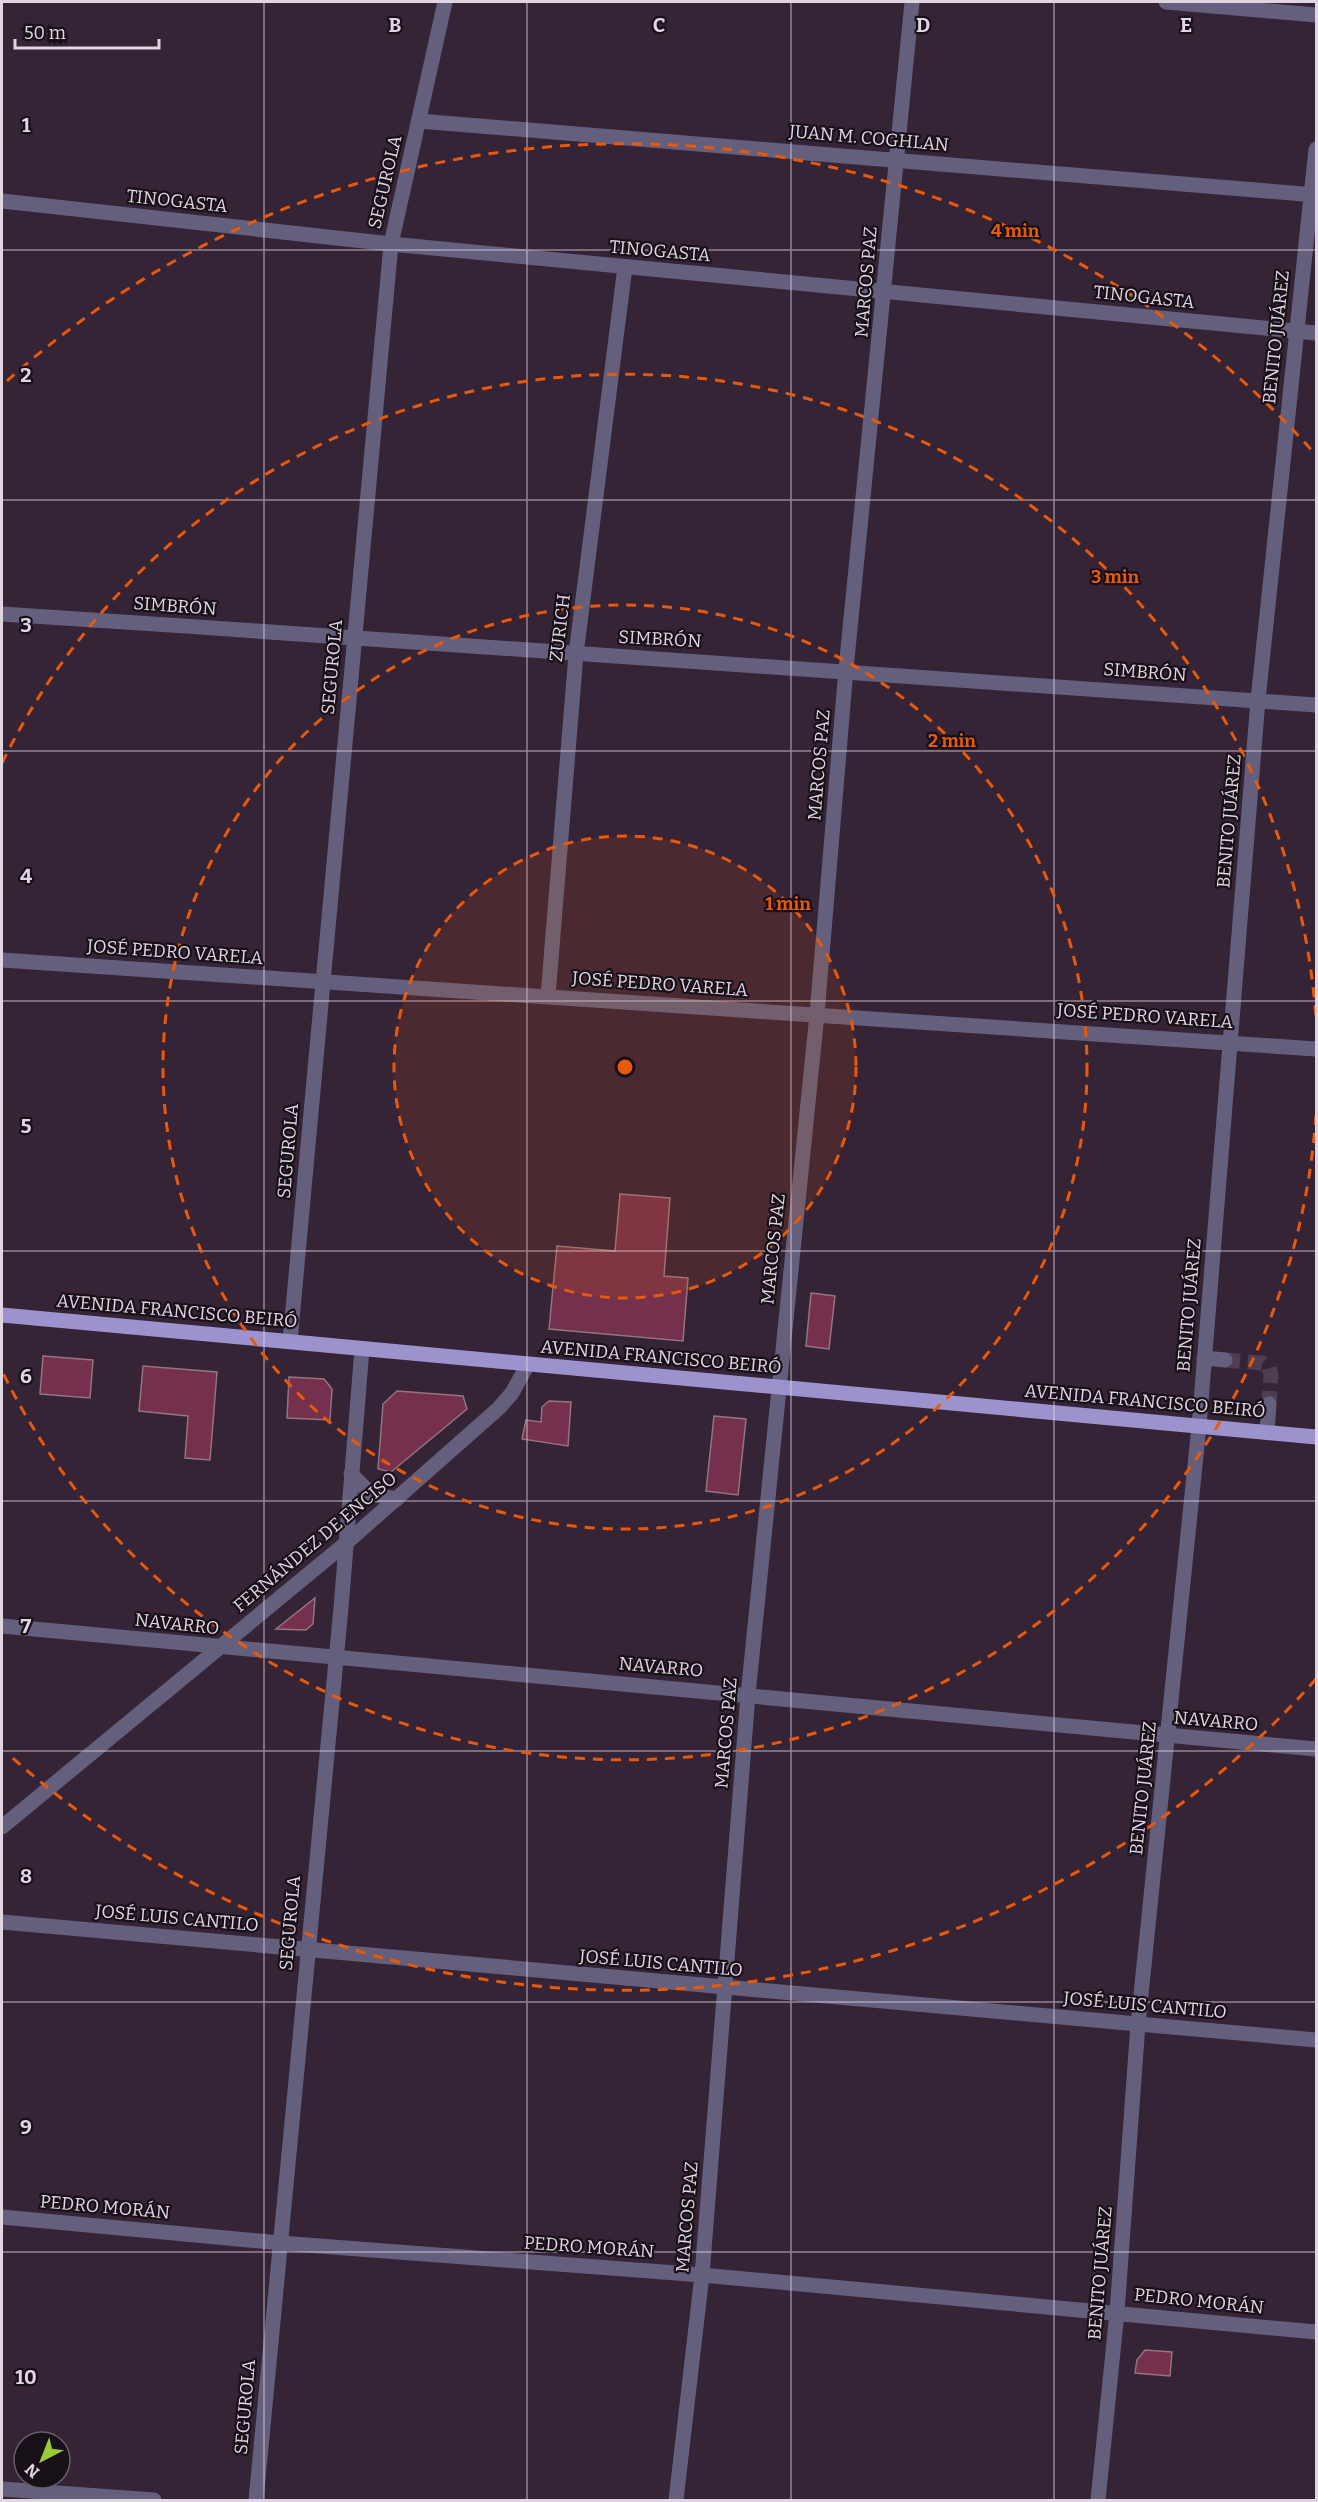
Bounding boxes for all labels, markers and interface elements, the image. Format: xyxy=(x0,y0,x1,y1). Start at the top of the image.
scale bar xyxy=(15,12,159,50)
text: B xyxy=(389,13,402,37)
text: C xyxy=(653,13,665,37)
text: D xyxy=(916,13,930,37)
text: E xyxy=(1180,13,1192,37)
text: 50 m xyxy=(24,22,66,44)
text: 1 xyxy=(22,113,31,137)
street label: JUAN M. COGHLAN xyxy=(787,120,950,156)
street label: SEGUROLA xyxy=(364,133,406,231)
street label: TINOGASTA xyxy=(125,185,229,217)
text: 4 min xyxy=(991,220,1040,242)
street label: MARCOS PAZ xyxy=(850,226,882,338)
street label: TINOGASTA xyxy=(608,236,712,266)
street label: BENITO JUÁREZ xyxy=(1258,269,1294,405)
street label: TINOGASTA xyxy=(1092,281,1196,313)
text: 2 xyxy=(20,363,32,387)
text: 3 min xyxy=(1091,566,1139,588)
street label: SIMBRÓN xyxy=(133,592,217,620)
street label: ZURICH xyxy=(545,593,575,663)
text: 3 xyxy=(20,613,32,637)
street label: SEGUROLA xyxy=(317,618,347,715)
street label: SIMBRÓN xyxy=(618,626,702,652)
street label: SIMBRÓN xyxy=(1103,658,1187,686)
street label: MARCOS PAZ xyxy=(803,709,835,821)
text: 2 min xyxy=(928,730,976,752)
street label: BENITO JUÁREZ xyxy=(1212,753,1246,889)
text: 4 xyxy=(20,864,32,888)
text: 1 min xyxy=(765,893,811,915)
street label: JOSÉ PEDRO VARELA xyxy=(85,934,264,969)
street label: JOSÉ PEDRO VARELA xyxy=(570,966,749,1001)
street label: JOSÉ PEDRO VARELA xyxy=(1055,998,1234,1033)
centre of rings xyxy=(615,1057,635,1077)
street label: SEGUROLA xyxy=(273,1102,303,1199)
text: 5 xyxy=(21,1114,32,1138)
street label: MARCOS PAZ xyxy=(756,1192,790,1306)
street label: BENITO JUÁREZ xyxy=(1172,1237,1206,1373)
street label: AVENIDA FRANCISCO BEIRÓ xyxy=(56,1290,298,1332)
street label: AVENIDA FRANCISCO BEIRÓ xyxy=(540,1336,782,1378)
text: 6 xyxy=(20,1364,32,1388)
street label: AVENIDA FRANCISCO BEIRÓ xyxy=(1024,1380,1266,1422)
street label: FERNÁNDEZ DE ENCISO xyxy=(229,1467,401,1617)
street label: NAVARRO xyxy=(134,1609,220,1639)
text: 7 xyxy=(21,1614,32,1638)
street label: NAVARRO xyxy=(618,1652,704,1682)
street label: MARCOS PAZ xyxy=(710,1677,742,1789)
street label: NAVARRO xyxy=(1173,1706,1259,1736)
street label: BENITO JUÁREZ xyxy=(1125,1720,1161,1856)
text: 8 xyxy=(20,1864,32,1888)
street label: SEGUROLA xyxy=(275,1874,305,1971)
street label: JOSÉ LUIS CANTILO xyxy=(94,1899,260,1936)
street label: JOSÉ LUIS CANTILO xyxy=(578,1944,744,1981)
street label: JOSÉ LUIS CANTILO xyxy=(1062,1986,1228,2023)
text: 9 xyxy=(20,2115,32,2139)
street label: MARCOS PAZ xyxy=(671,2161,703,2273)
street label: PEDRO MORÁN xyxy=(39,2190,171,2224)
street label: BENITO JUÁREZ xyxy=(1083,2205,1117,2341)
street label: PEDRO MORÁN xyxy=(523,2231,655,2263)
street label: PEDRO MORÁN xyxy=(1133,2283,1265,2319)
street label: SEGUROLA xyxy=(230,2358,260,2455)
text: 10 xyxy=(15,2365,37,2389)
north arrow xyxy=(12,2430,72,2490)
text: N xyxy=(21,2460,43,2482)

